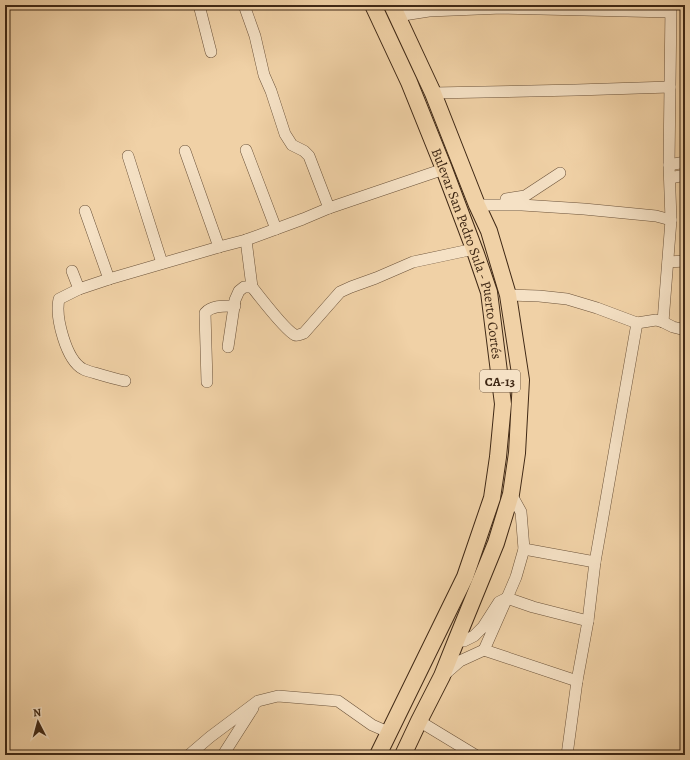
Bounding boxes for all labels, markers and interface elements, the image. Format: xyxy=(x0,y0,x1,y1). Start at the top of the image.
street label: Bulevar San Pedro Sula - Puerto Cortés xyxy=(427,145,507,360)
road number: CA-13 xyxy=(480,370,520,392)
north arrow xyxy=(18,702,58,742)
text: N xyxy=(32,705,42,720)

